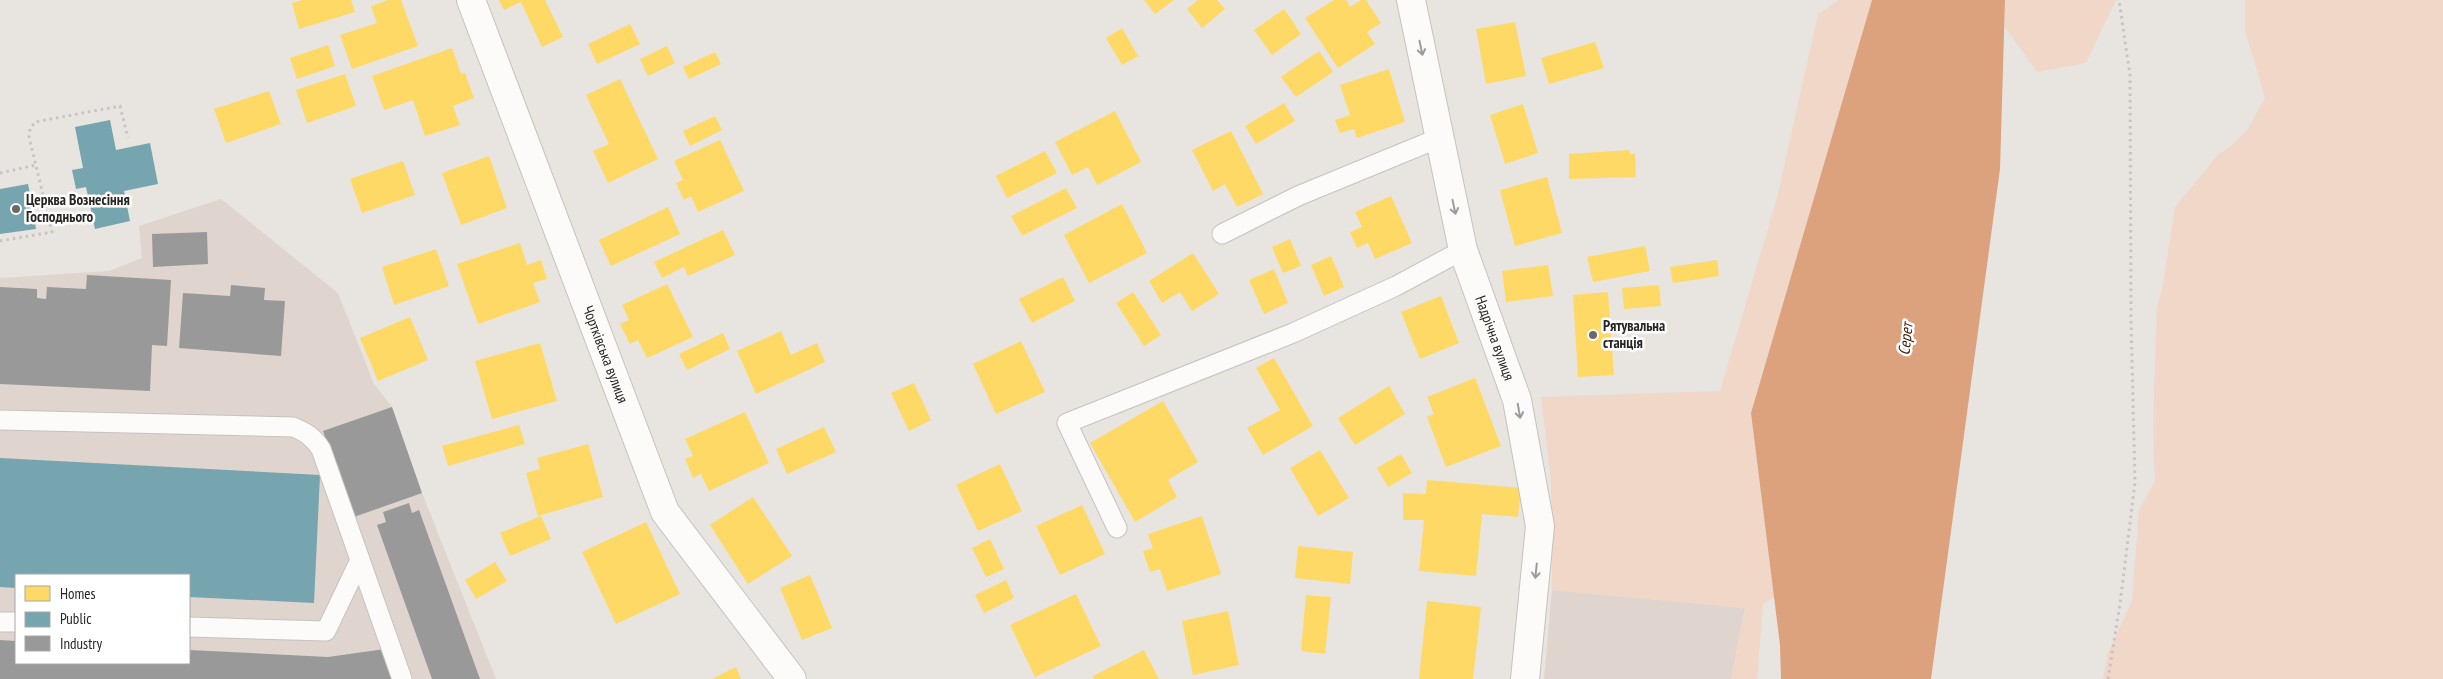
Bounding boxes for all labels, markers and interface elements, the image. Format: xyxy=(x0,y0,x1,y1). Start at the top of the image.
one-way arrow xyxy=(1416,39,1426,55)
place label: Церква Вознесіння Господнього xyxy=(26,190,130,226)
one-way arrow xyxy=(1450,198,1459,214)
marker: Церква Вознесіння Господнього xyxy=(10,203,22,215)
street label: Надрічна вулиця xyxy=(1471,293,1519,383)
street label: Чортківська вулиця xyxy=(579,303,633,406)
place label: Рятувальна станція xyxy=(1603,316,1665,352)
water label: Серет xyxy=(1893,319,1917,356)
marker: Рятувальна станція xyxy=(1587,329,1599,341)
one-way arrow xyxy=(1515,403,1525,419)
one-way arrow xyxy=(1531,563,1540,579)
legend xyxy=(15,574,190,664)
text: Homes xyxy=(60,584,96,603)
text: Public xyxy=(60,609,92,628)
text: Industry xyxy=(60,634,102,653)

